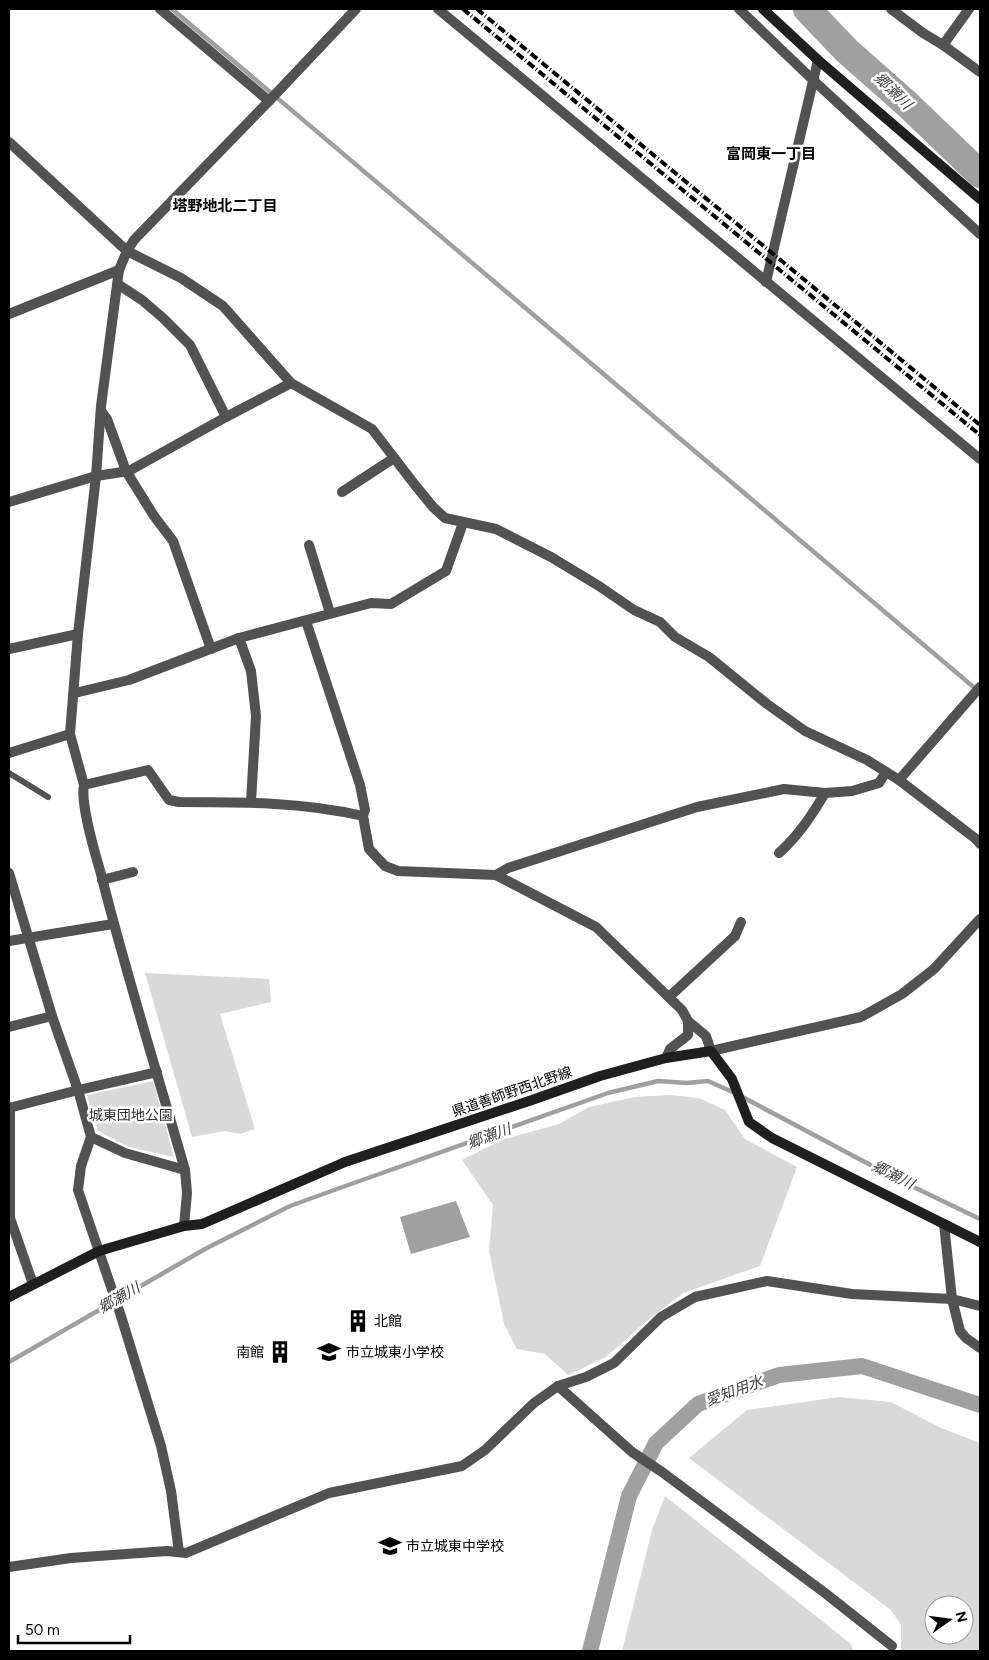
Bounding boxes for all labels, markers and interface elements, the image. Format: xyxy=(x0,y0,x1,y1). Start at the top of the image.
water label: 郷瀬川 xyxy=(871,69,917,114)
district label: 富岡東一丁目 xyxy=(726,145,816,163)
district label: 塔野地北二丁目 xyxy=(172,197,278,215)
street label: 県道善師野西北野線 xyxy=(450,1063,574,1121)
park label: 城東団地公園 xyxy=(89,1107,173,1124)
water label: 郷瀬川 xyxy=(465,1119,515,1152)
water label: 郷瀬川 xyxy=(869,1157,919,1194)
water label: 郷瀬川 xyxy=(95,1278,145,1317)
building icon: 北館 xyxy=(345,1308,371,1334)
place label: 北館 xyxy=(374,1313,402,1330)
building icon: 南館 xyxy=(267,1339,293,1365)
school or university icon: 市立城東小学校 xyxy=(316,1339,342,1365)
place label: 南館 xyxy=(236,1344,264,1361)
place label: 市立城東小学校 xyxy=(346,1344,444,1361)
water label: 愛知用水 xyxy=(703,1372,767,1410)
school or university icon: 市立城東中学校 xyxy=(377,1533,403,1559)
place label: 市立城東中学校 xyxy=(406,1538,504,1555)
north arrow xyxy=(924,1595,974,1645)
text: N xyxy=(952,1610,971,1624)
scale bar xyxy=(18,1612,130,1644)
text: 50 m xyxy=(25,1621,60,1639)

